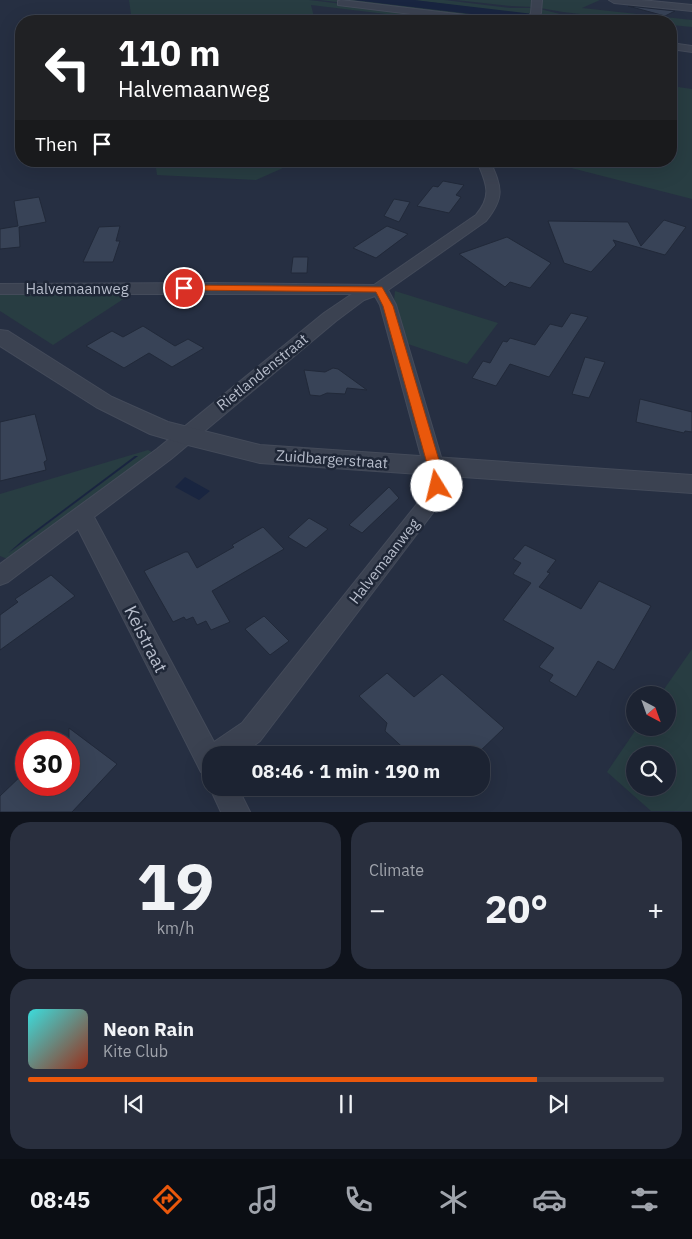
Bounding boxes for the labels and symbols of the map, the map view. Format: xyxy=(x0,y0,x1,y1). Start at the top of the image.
pin xyxy=(163,267,205,309)
street label: Halvemaanweg xyxy=(25,279,129,298)
street label: Rietlandenstraat xyxy=(212,329,312,415)
street label: Zuidbargerstraat xyxy=(275,446,389,472)
position arrow xyxy=(410,459,462,511)
street label: Halvemaanweg xyxy=(345,514,423,608)
street label: Keistraat xyxy=(119,602,173,676)
north arrow xyxy=(626,686,676,736)
speed limit sign: 30 xyxy=(15,731,80,796)

